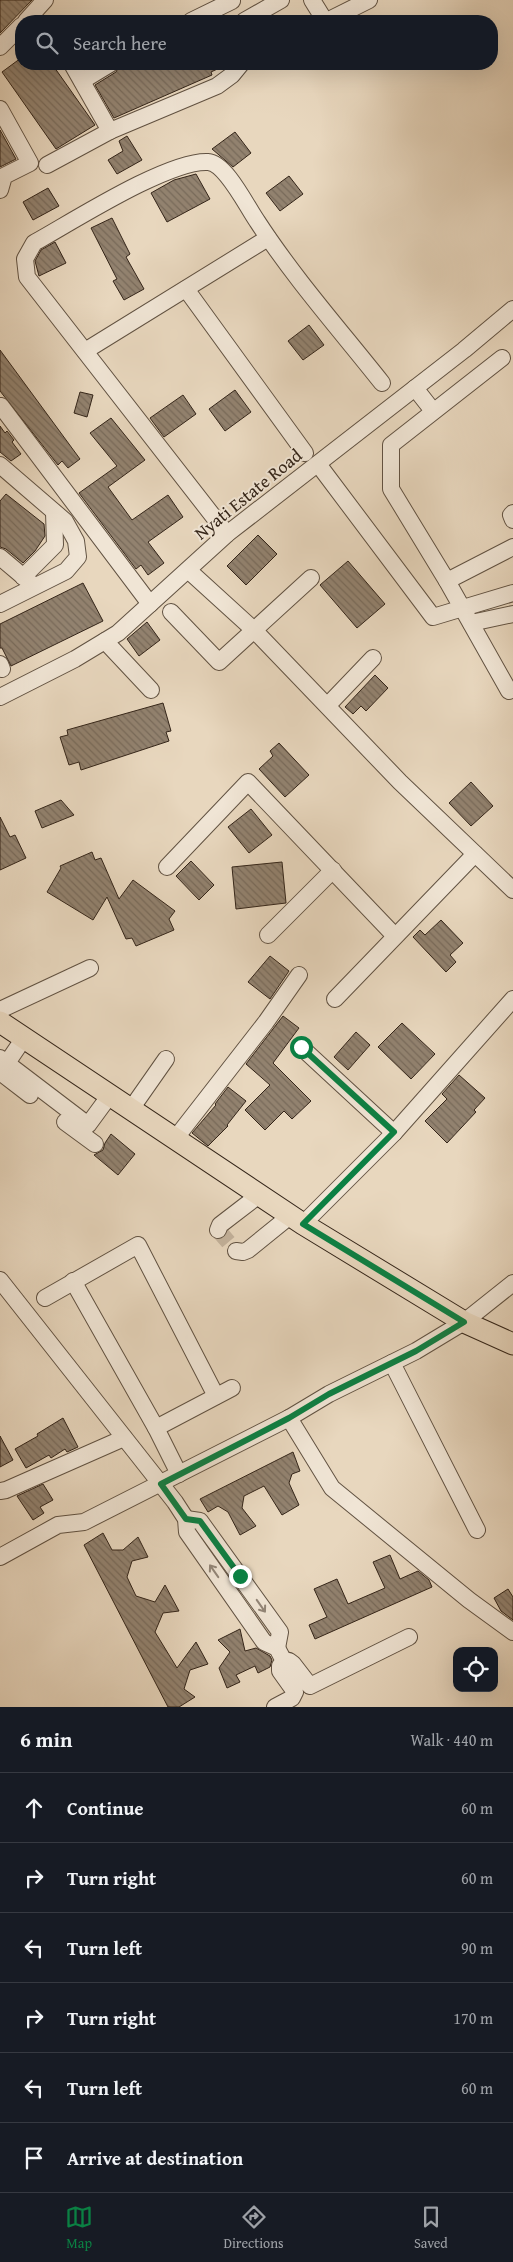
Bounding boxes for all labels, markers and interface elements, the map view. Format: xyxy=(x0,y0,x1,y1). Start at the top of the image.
search box xyxy=(15,15,498,70)
icon: search xyxy=(33,29,61,57)
text: Search here xyxy=(73,29,167,57)
street label: Nyati Estate Road xyxy=(188,442,308,546)
route start xyxy=(290,1036,313,1059)
one-way arrow xyxy=(209,1564,219,1578)
route end xyxy=(229,1565,252,1588)
one-way arrow xyxy=(256,1599,266,1613)
map controls xyxy=(453,1647,498,1692)
button: locate xyxy=(453,1647,498,1692)
text: 6 min xyxy=(20,1724,72,1755)
text: Walk · 440 m xyxy=(410,1728,493,1752)
icon: ahead xyxy=(20,1794,48,1822)
text: Continue xyxy=(67,1794,144,1822)
text: 60 m xyxy=(461,1796,493,1820)
icon: right xyxy=(20,1864,48,1892)
text: Turn right xyxy=(67,1864,156,1892)
text: 60 m xyxy=(461,1866,493,1890)
icon: left xyxy=(20,1934,48,1962)
text: Turn left xyxy=(67,1934,142,1962)
text: 90 m xyxy=(461,1936,493,1960)
icon: right xyxy=(20,2004,48,2032)
text: Turn right xyxy=(67,2004,156,2032)
text: 170 m xyxy=(453,2006,493,2030)
icon: left xyxy=(20,2074,48,2102)
text: Turn left xyxy=(67,2074,142,2102)
text: 60 m xyxy=(461,2076,493,2100)
icon: arrive xyxy=(20,2144,48,2172)
text: Arrive at destination xyxy=(67,2144,243,2172)
tab: Map xyxy=(65,2203,93,2253)
tab: Directions xyxy=(223,2203,284,2253)
tab: Saved xyxy=(414,2203,448,2253)

